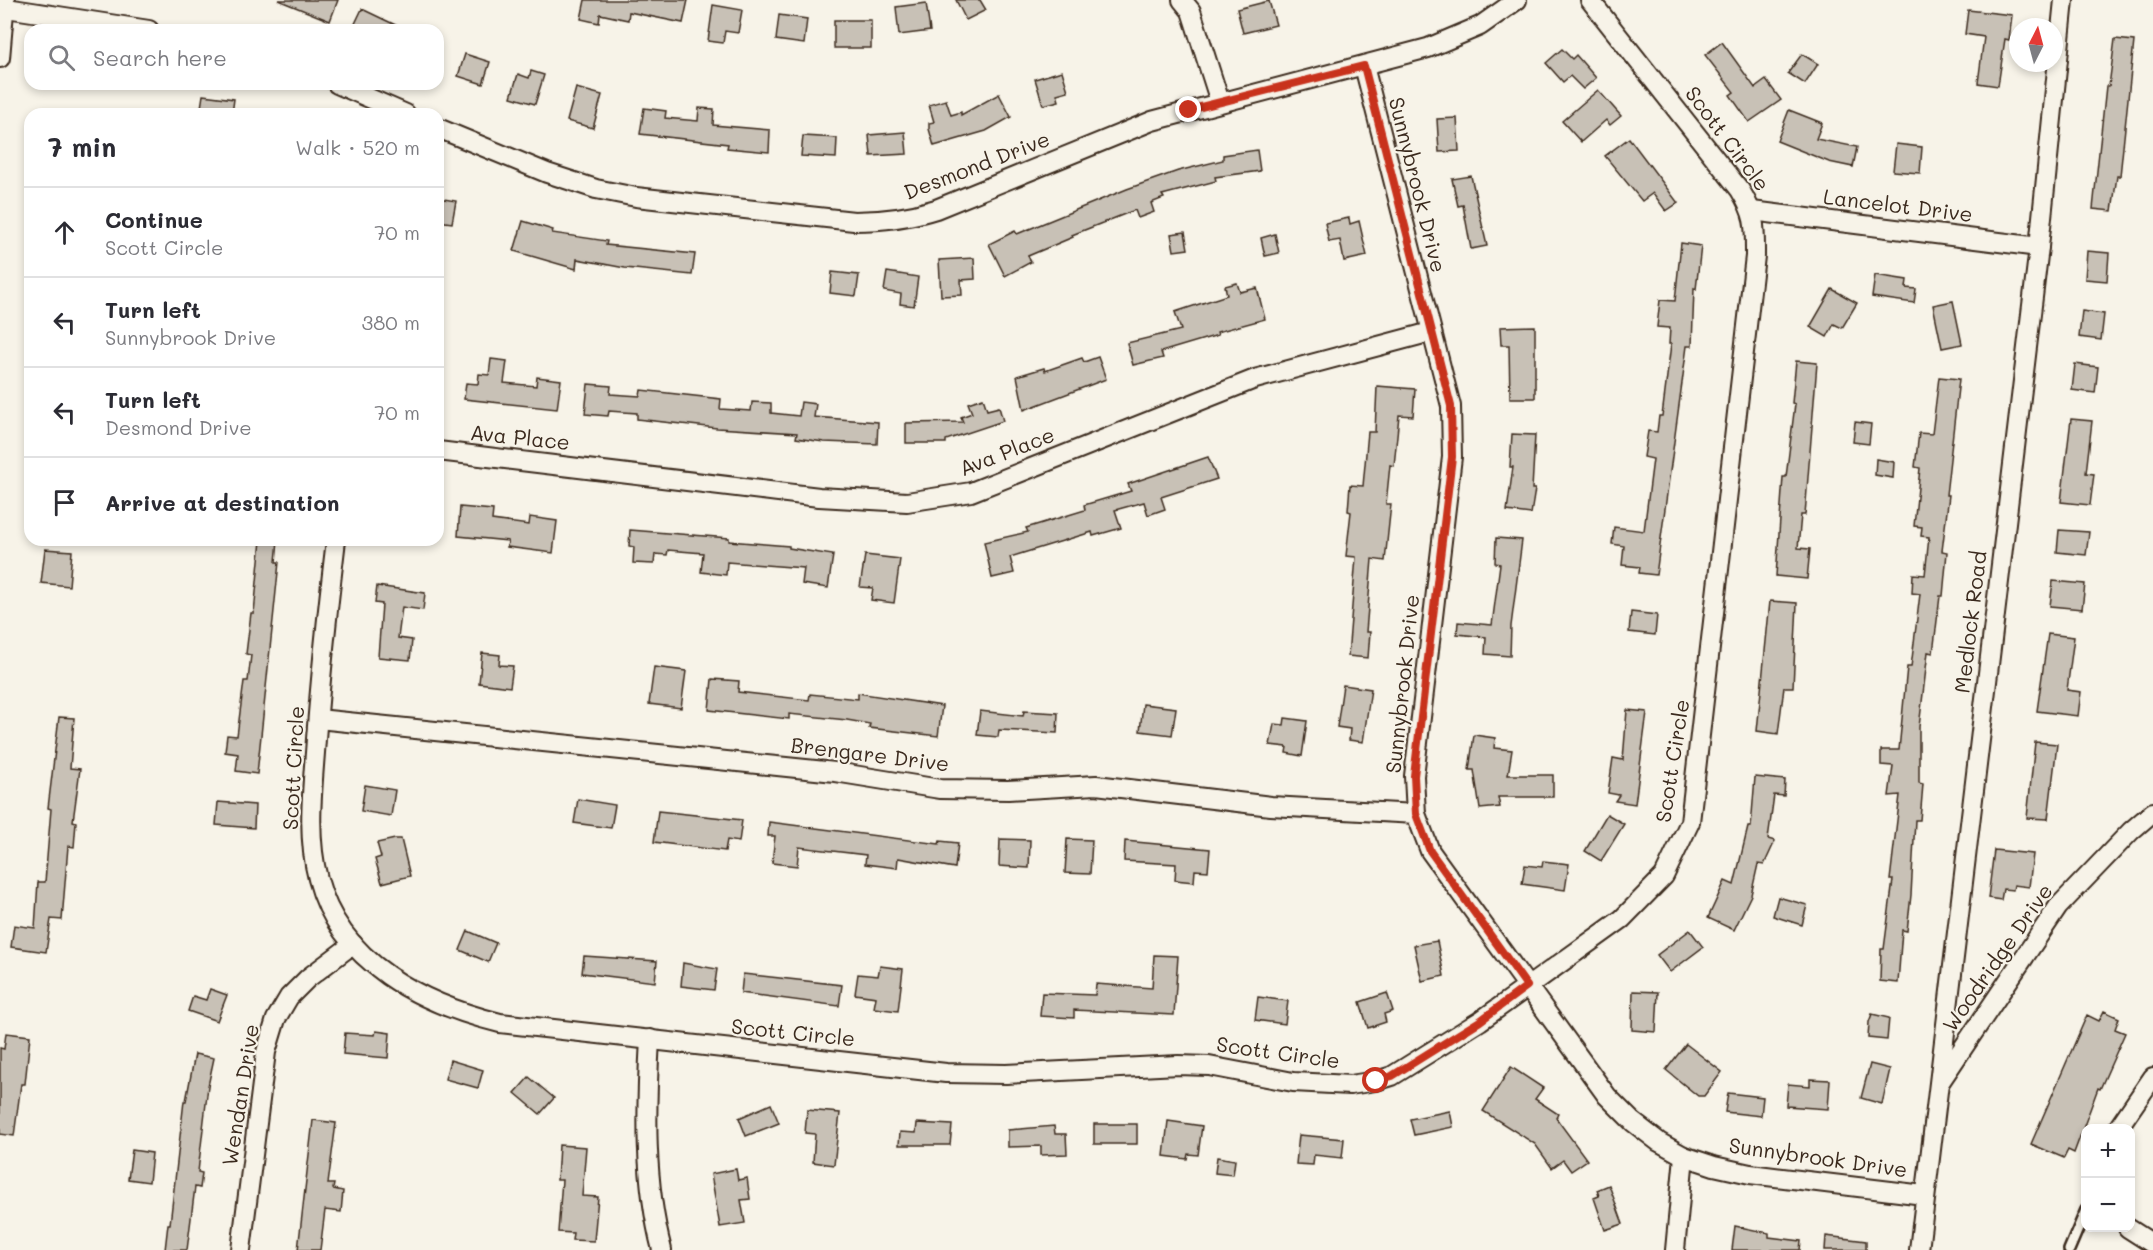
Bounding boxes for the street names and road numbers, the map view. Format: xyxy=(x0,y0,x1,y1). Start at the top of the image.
street label: Scott Circle xyxy=(1680,80,1776,196)
street label: Sunnybrook Drive xyxy=(1384,94,1453,275)
street label: Desmond Drive xyxy=(900,124,1053,205)
street label: Lancelot Drive xyxy=(1822,182,1974,227)
street label: Ava Place xyxy=(469,418,571,455)
street label: Ava Place xyxy=(955,420,1058,481)
street label: Medlock Road xyxy=(1947,549,1992,695)
street label: Sunnybrook Drive xyxy=(1379,593,1424,775)
street label: Scott Circle xyxy=(1648,697,1695,824)
street label: Scott Circle xyxy=(276,705,309,831)
street label: Brengare Drive xyxy=(790,730,951,777)
street label: Woodridge Drive xyxy=(1936,878,2058,1036)
street label: Scott Circle xyxy=(730,1012,856,1051)
street label: Wendan Drive xyxy=(215,1022,264,1168)
street label: Scott Circle xyxy=(1215,1029,1342,1074)
street label: Sunnybrook Drive xyxy=(1727,1131,1909,1182)

